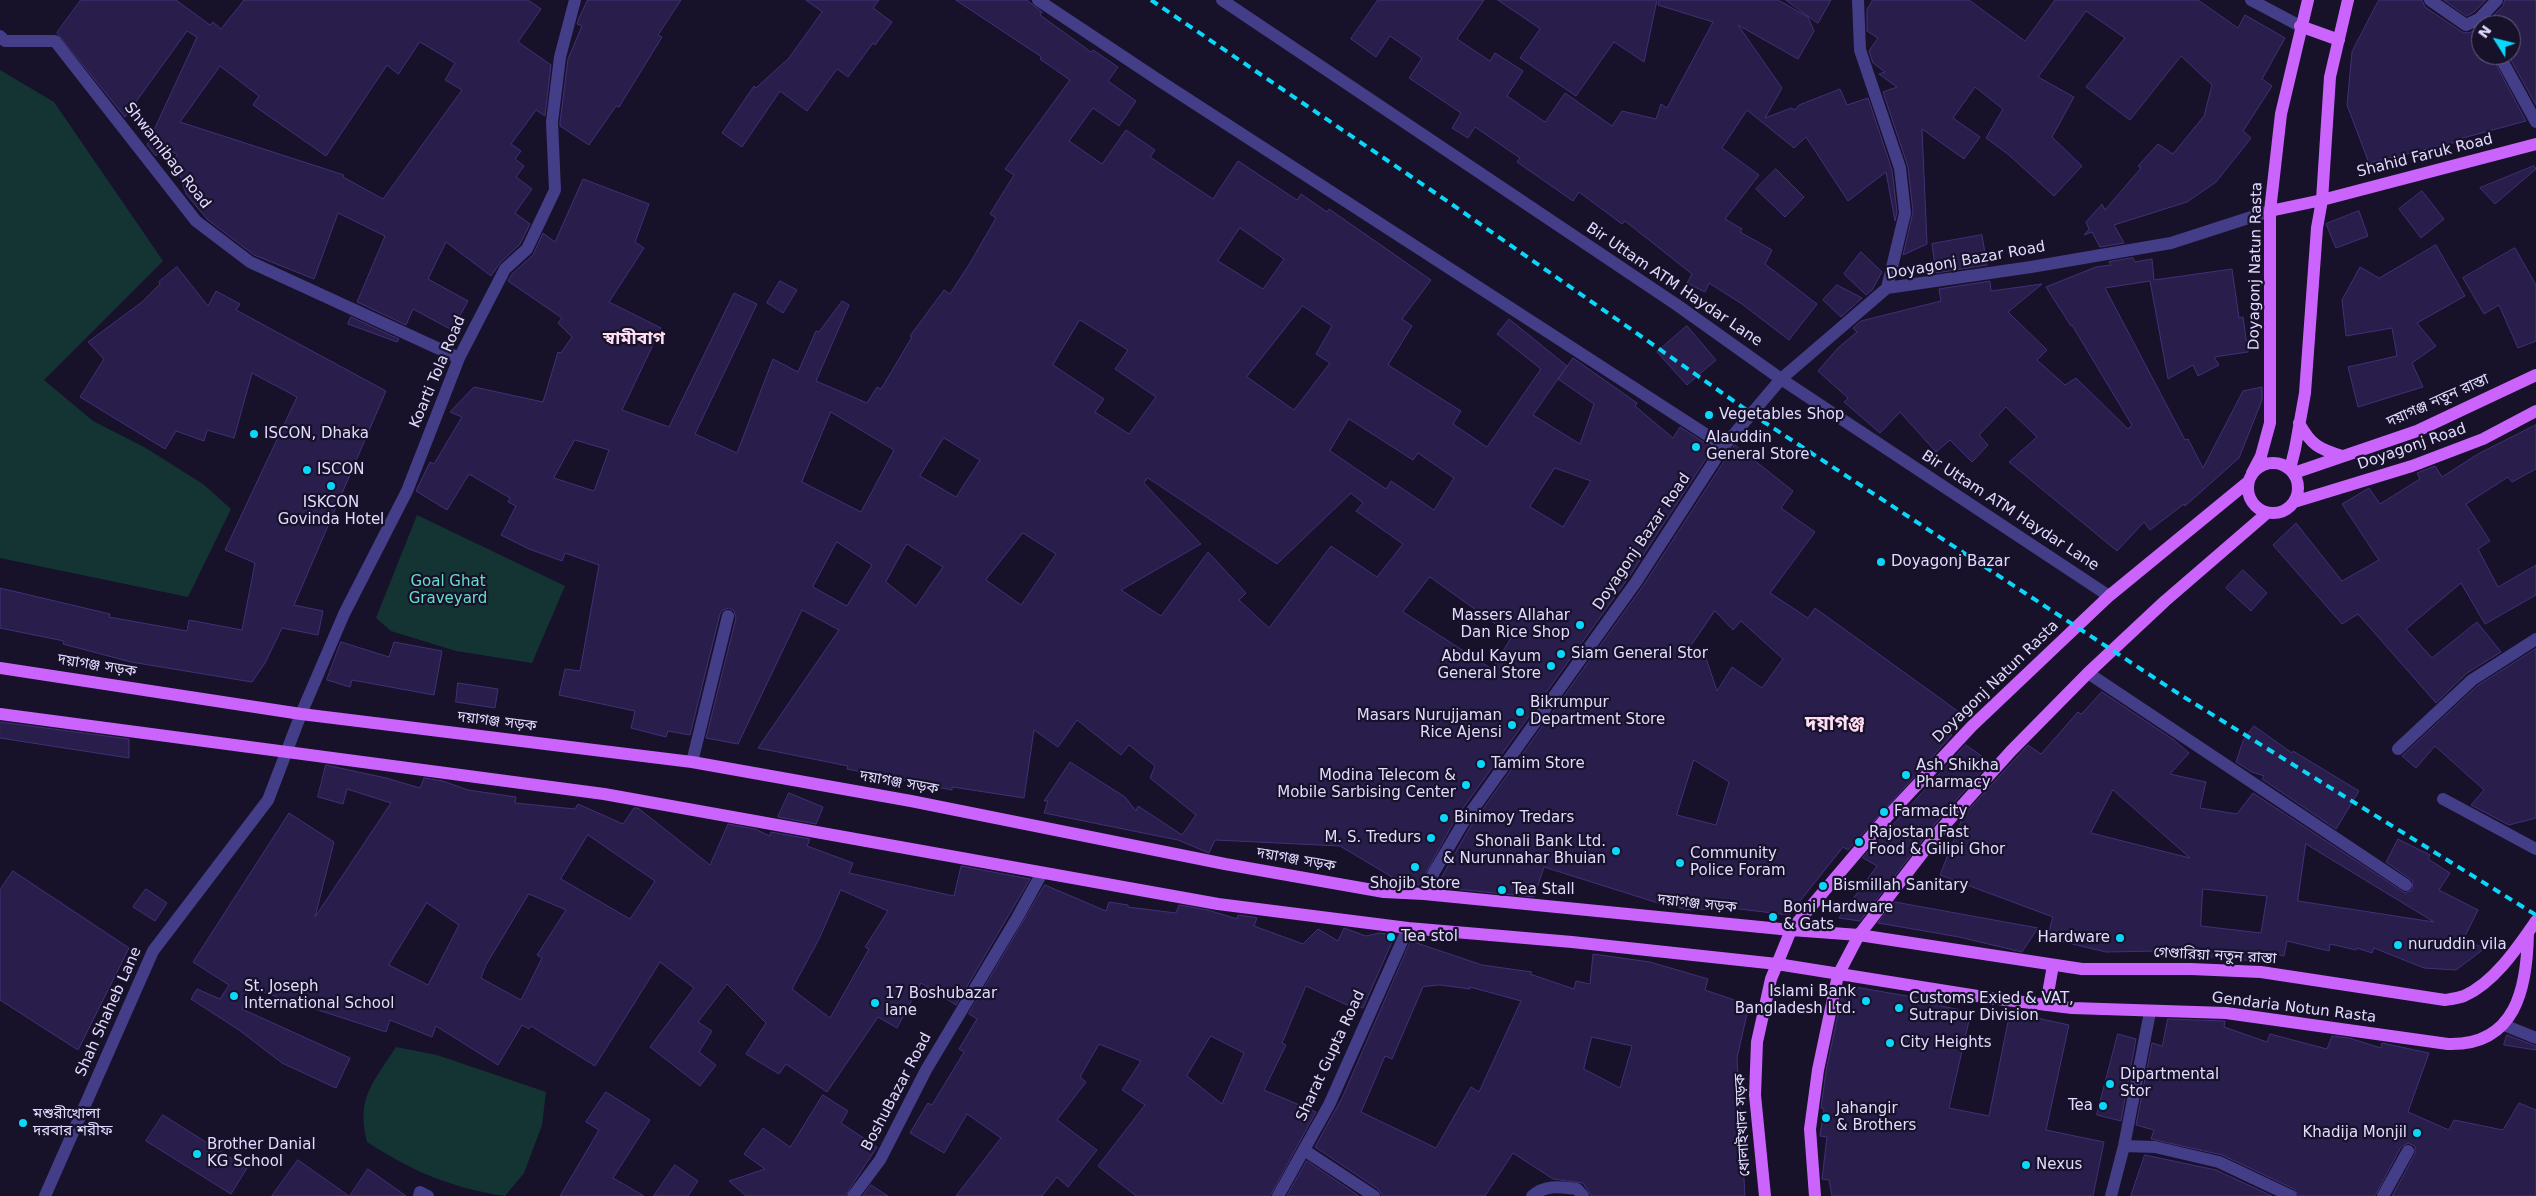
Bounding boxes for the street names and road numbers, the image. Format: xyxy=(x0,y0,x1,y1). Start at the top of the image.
street label: Shwamibag Road xyxy=(120,99,214,213)
street label: Shahid Faruk Road xyxy=(2355,130,2495,182)
street label: Doyagonj Natun Rasta xyxy=(2246,182,2266,350)
street label: Bir Uttam ATM Haydar Lane xyxy=(1583,219,1765,351)
street label: Doyagonj Bazar Road xyxy=(1885,238,2047,284)
street label: Koarti Tola Road xyxy=(406,313,470,431)
street label: দয়াগঞ্জ নতুন রাস্তা xyxy=(2384,370,2492,432)
street label: Doyagonj Road xyxy=(2355,420,2469,474)
street label: Bir Uttam ATM Haydar Lane xyxy=(1918,447,2102,575)
street label: Doyagonj Bazar Road xyxy=(1590,470,1694,614)
street label: Doyagonj Natun Rasta xyxy=(1929,617,2063,747)
street label: দয়াগঞ্জ সড়ক xyxy=(56,651,138,681)
street label: দয়াগঞ্জ সড়ক xyxy=(456,708,538,736)
street label: দয়াগঞ্জ সড়ক xyxy=(858,767,940,799)
street label: দয়াগঞ্জ সড়ক xyxy=(1255,844,1337,876)
street label: দয়াগঞ্জ সড়ক xyxy=(1656,891,1738,917)
street label: Shah Shaheb Lane xyxy=(72,944,146,1080)
street label: গেণ্ডারিয়া নতুন রাস্তা xyxy=(2153,944,2277,968)
street label: Sharat Gupta Road xyxy=(1293,988,1369,1124)
street label: Gendaria Notun Rasta xyxy=(2211,989,2377,1027)
street label: BoshuBazar Road xyxy=(858,1030,936,1154)
street label: ধোলাইখাল সড়ক xyxy=(1731,1073,1755,1177)

